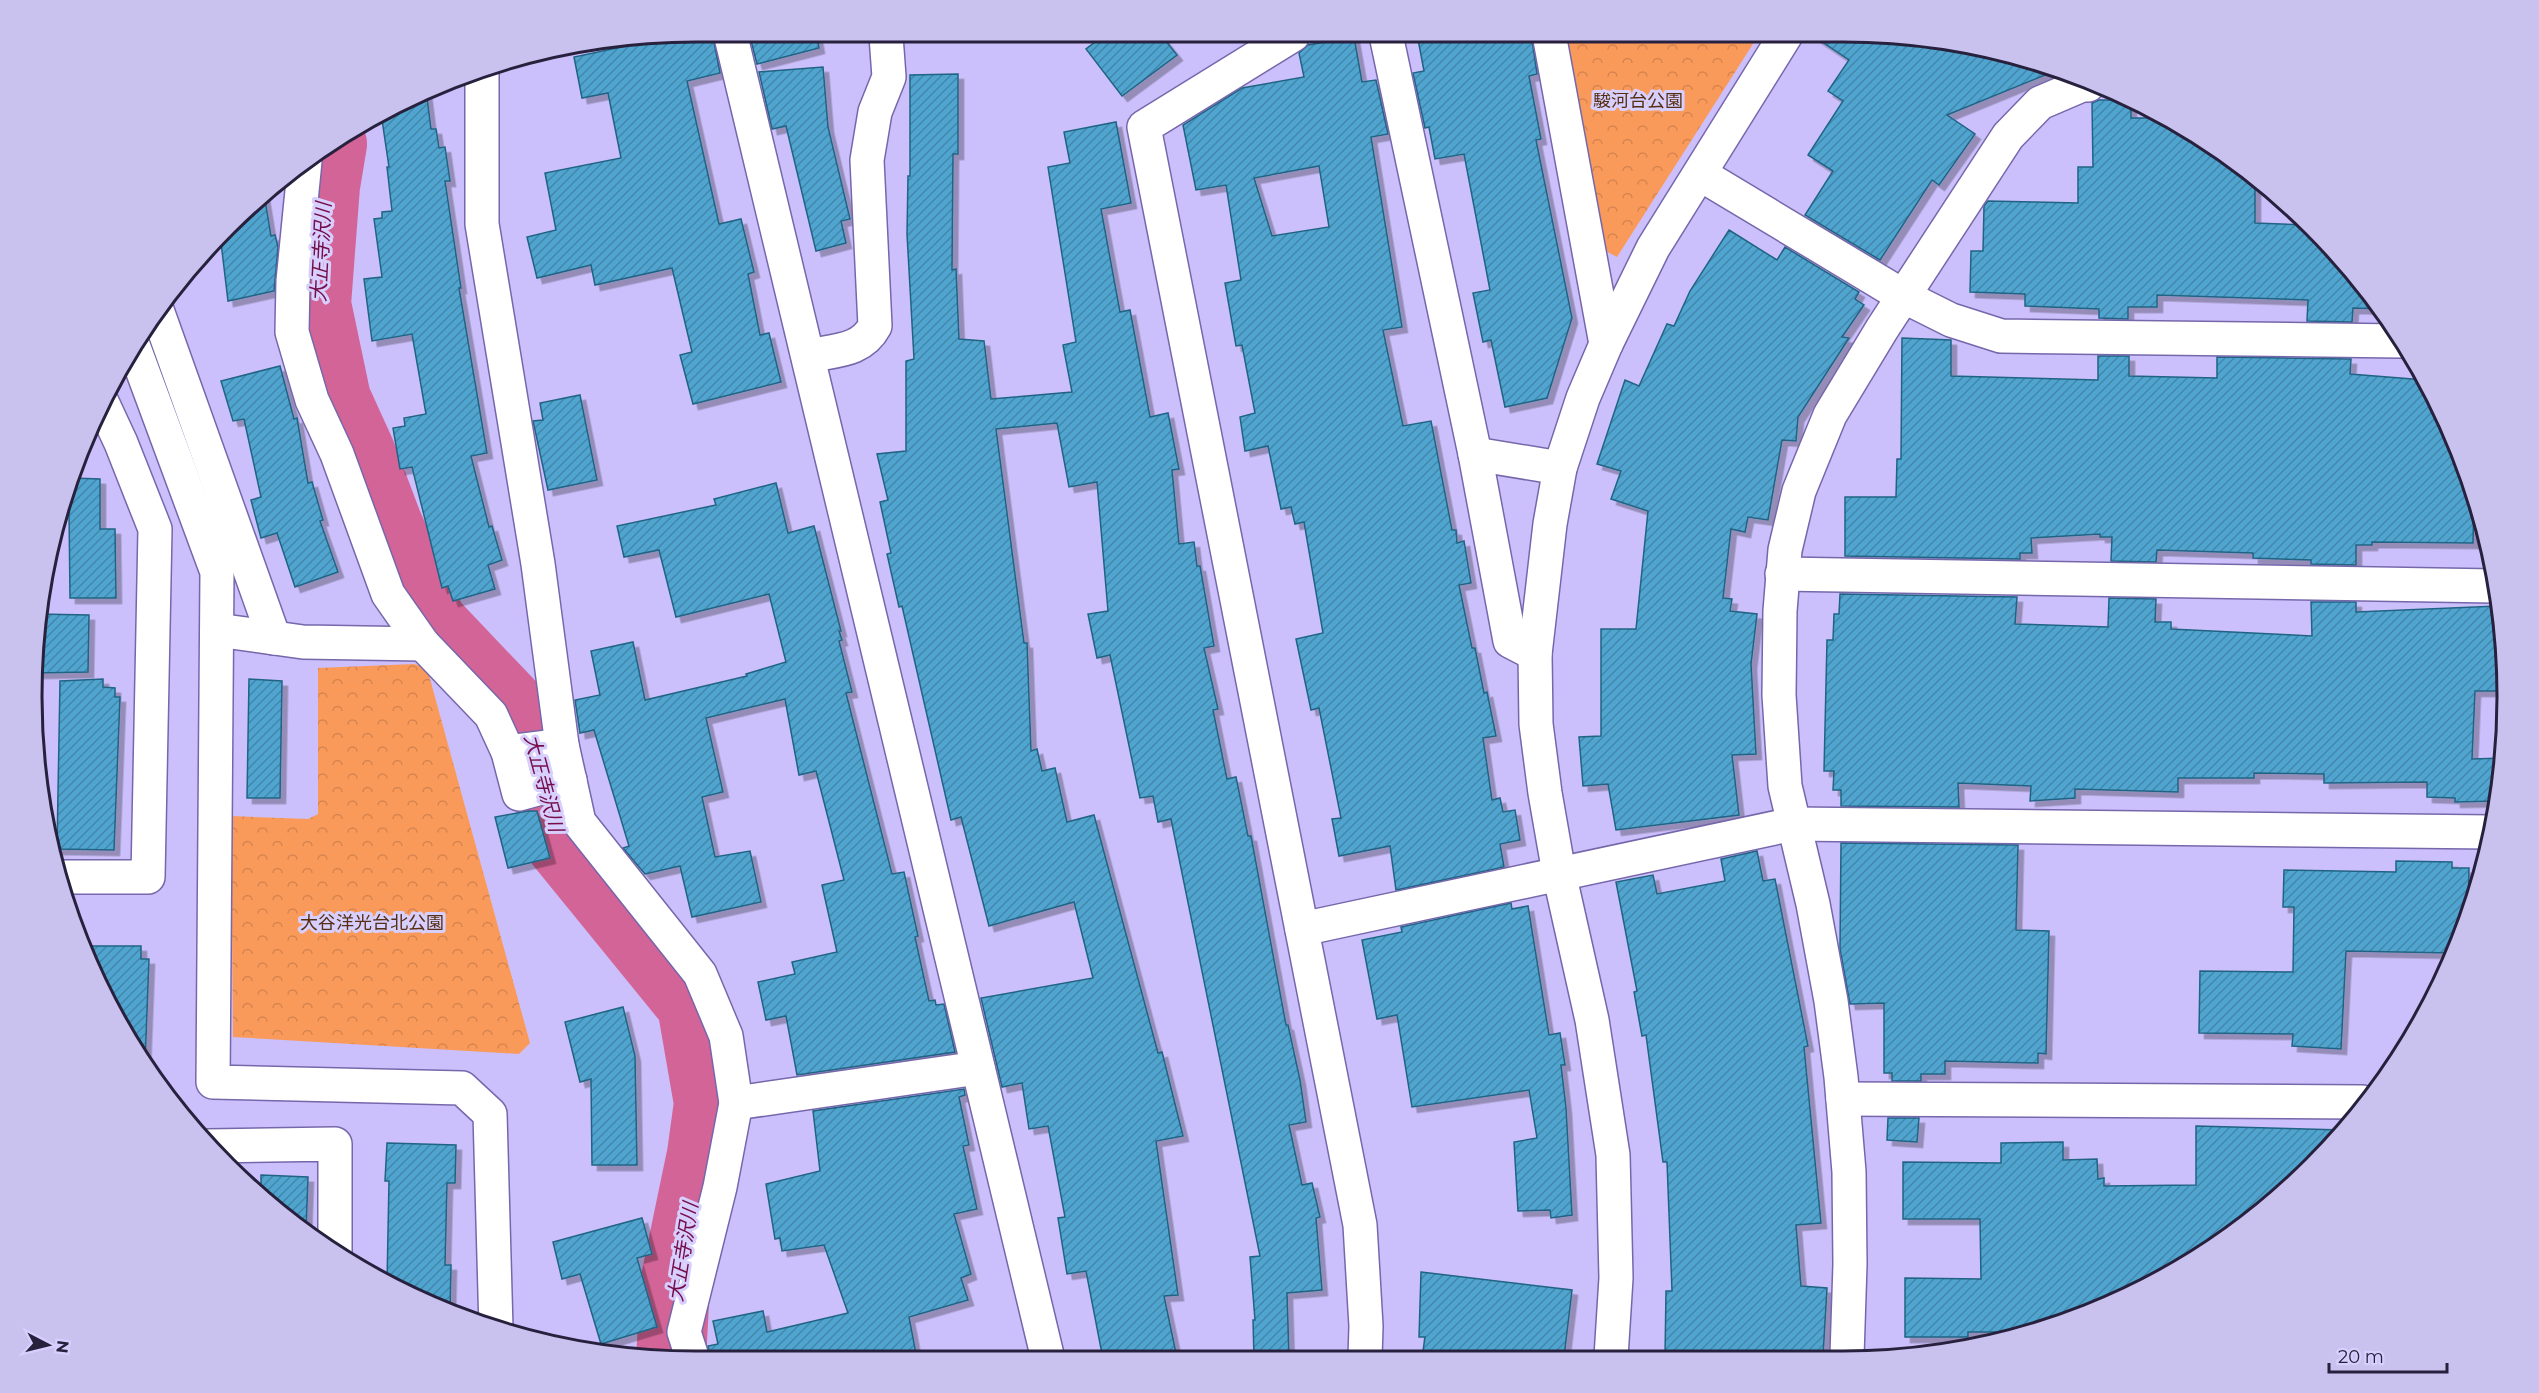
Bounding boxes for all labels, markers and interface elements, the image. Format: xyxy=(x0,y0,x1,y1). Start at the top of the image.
park label: 駿河台公園 xyxy=(1593,90,1683,112)
water label: 大正寺沢川 xyxy=(306,199,336,303)
water label: 大正寺沢川 xyxy=(519,732,569,836)
park label: 大谷洋光台北公園 xyxy=(300,912,444,934)
water label: 大正寺沢川 xyxy=(663,1199,703,1303)
north arrow xyxy=(18,1315,78,1375)
scale bar xyxy=(2329,1336,2448,1374)
text: N xyxy=(52,1339,73,1354)
text: 20 m xyxy=(2338,1346,2384,1368)

